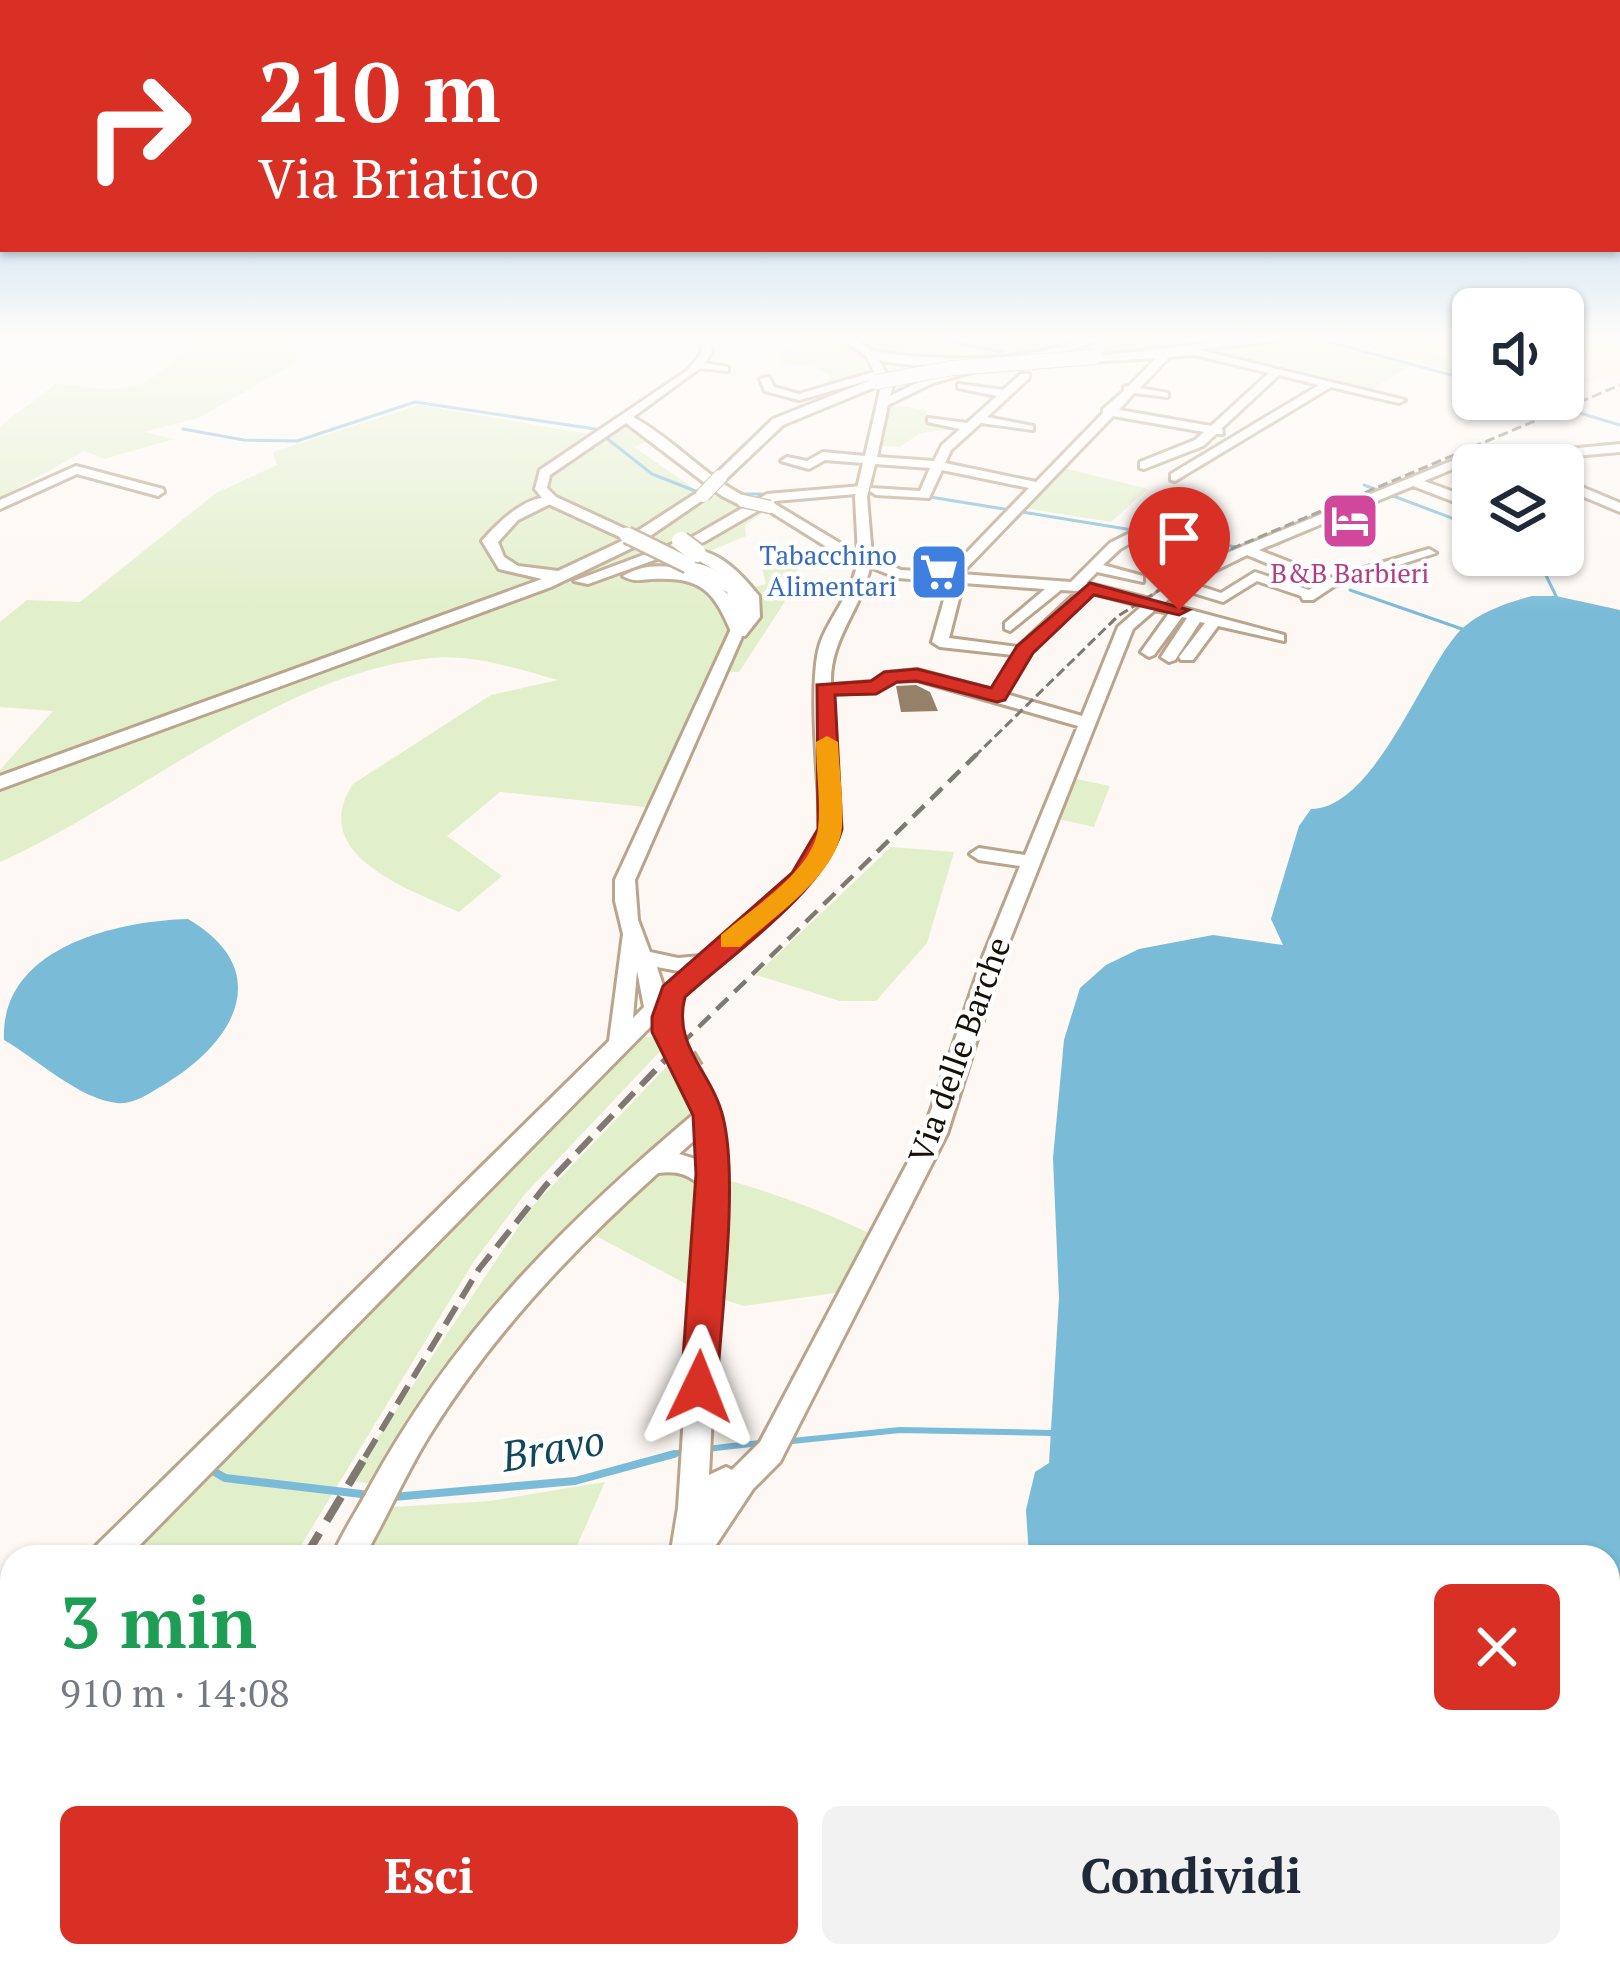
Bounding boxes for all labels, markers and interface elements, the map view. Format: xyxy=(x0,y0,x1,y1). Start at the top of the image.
text: 210 m xyxy=(258,35,501,146)
icon: right xyxy=(60,48,216,204)
text: Via Briatico xyxy=(258,142,539,213)
map controls xyxy=(1452,288,1584,576)
button: sound xyxy=(1452,288,1584,420)
button: layers xyxy=(1452,444,1584,576)
pin xyxy=(1128,487,1230,610)
hotel icon: B&B Barbieri xyxy=(1319,490,1381,552)
icon: arrive xyxy=(1146,505,1212,571)
place label: Tabacchino Alimentari xyxy=(759,537,897,604)
supermarket icon: Tabacchino Alimentari xyxy=(908,541,970,603)
place label: B&B Barbieri xyxy=(1271,555,1429,591)
street label: Via delle Barche xyxy=(898,931,1019,1169)
position arrow xyxy=(636,1324,762,1450)
water label: Bravo xyxy=(496,1410,609,1484)
text: 3 min xyxy=(60,1573,257,1669)
button: close xyxy=(1434,1584,1560,1710)
text: 910 m · 14:08 xyxy=(60,1666,290,1718)
button: Esci xyxy=(60,1806,798,1944)
button: Condividi xyxy=(822,1806,1560,1944)

